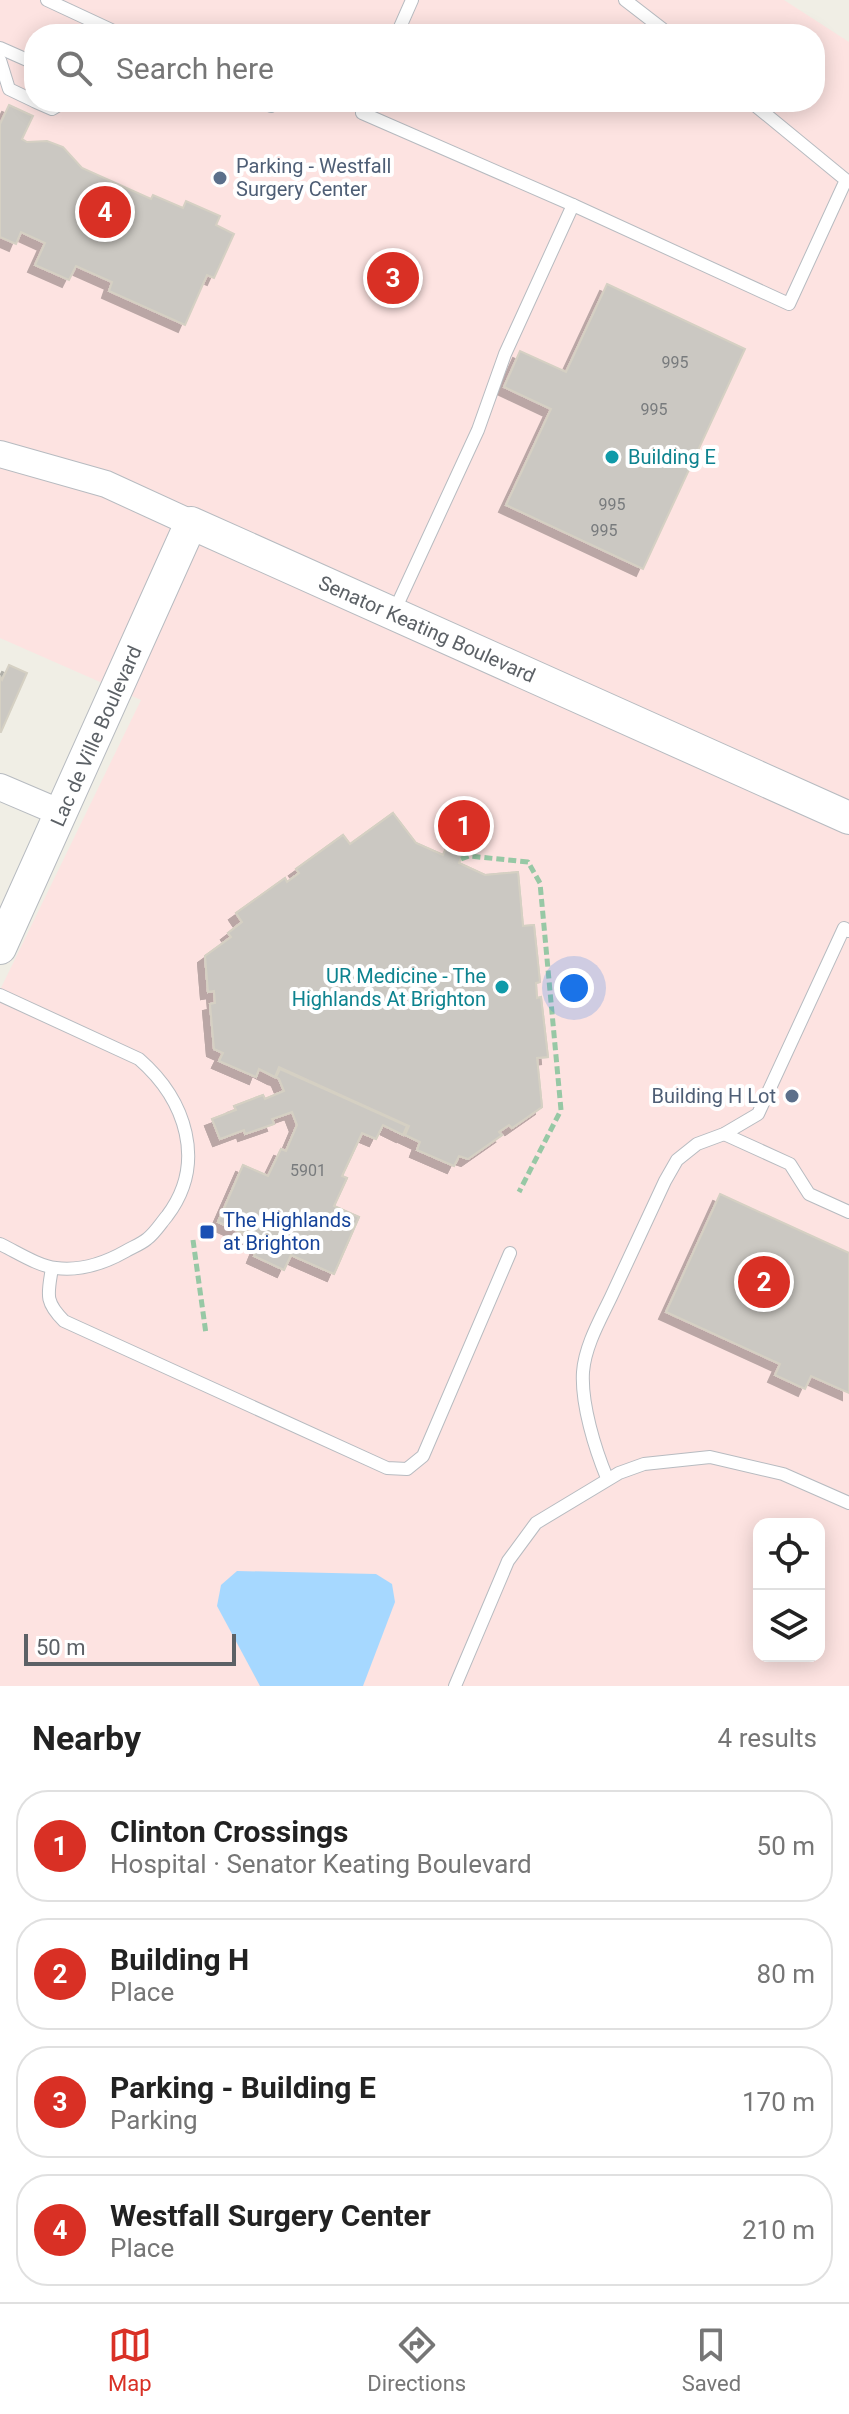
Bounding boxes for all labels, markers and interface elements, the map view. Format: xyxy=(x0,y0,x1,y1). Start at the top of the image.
search box xyxy=(24,24,825,112)
icon: search xyxy=(52,46,96,90)
text: Search here xyxy=(116,51,274,86)
place label: Parking - Westfall Surgery Center xyxy=(236,154,391,201)
marker: Parking - Westfall Surgery Center xyxy=(211,169,229,187)
pin: 4 xyxy=(79,182,131,242)
pin: 3 xyxy=(367,248,419,308)
house number: 995 xyxy=(662,353,688,372)
house number: 995 xyxy=(641,400,667,419)
place label: Building E xyxy=(628,445,716,469)
marker: Building E xyxy=(603,448,621,466)
house number: 995 xyxy=(599,495,625,514)
house number: 995 xyxy=(591,521,617,540)
street label: Senator Keating Boulevard xyxy=(315,570,539,688)
street label: Lac de Ville Boulevard xyxy=(45,642,147,830)
pin: 1 xyxy=(438,796,490,856)
place label: UR Medicine - The Highlands At Brighton xyxy=(292,964,486,1011)
your location xyxy=(554,968,594,1008)
marker: UR Medicine - The Highlands At Brighton xyxy=(493,978,511,996)
place label: Building H Lot xyxy=(651,1084,776,1108)
marker: Building H Lot xyxy=(783,1087,801,1105)
house number: 5901 xyxy=(290,1161,326,1180)
place label: The Highlands at Brighton xyxy=(223,1208,351,1255)
marker: The Highlands at Brighton xyxy=(198,1223,216,1241)
pin: 2 xyxy=(738,1252,790,1312)
map controls xyxy=(753,1518,825,1662)
button: locate xyxy=(753,1518,825,1590)
button: layers xyxy=(753,1590,825,1662)
scale bar xyxy=(24,1630,236,1666)
text: 50 m xyxy=(36,1635,85,1660)
text: Nearby xyxy=(32,1718,141,1758)
text: 4 results xyxy=(718,1723,817,1753)
text: Clinton Crossings xyxy=(110,1814,349,1849)
text: 1 xyxy=(53,1831,67,1861)
text: 50 m xyxy=(757,1831,815,1861)
text: Hospital · Senator Keating Boulevard xyxy=(110,1849,532,1879)
text: Building H xyxy=(110,1942,249,1977)
text: 2 xyxy=(53,1959,67,1989)
text: 80 m xyxy=(757,1959,815,1989)
text: Place xyxy=(110,1977,174,2007)
text: Parking - Building E xyxy=(110,2070,376,2105)
text: 3 xyxy=(53,2087,67,2117)
text: 170 m xyxy=(742,2087,815,2117)
text: Parking xyxy=(110,2105,198,2135)
text: Westfall Surgery Center xyxy=(110,2198,431,2233)
text: 4 xyxy=(53,2215,67,2245)
text: 210 m xyxy=(742,2215,815,2245)
text: Place xyxy=(110,2233,174,2263)
tab: Map xyxy=(108,2323,152,2396)
tab: Directions xyxy=(367,2323,466,2396)
tab: Saved xyxy=(682,2323,741,2396)

